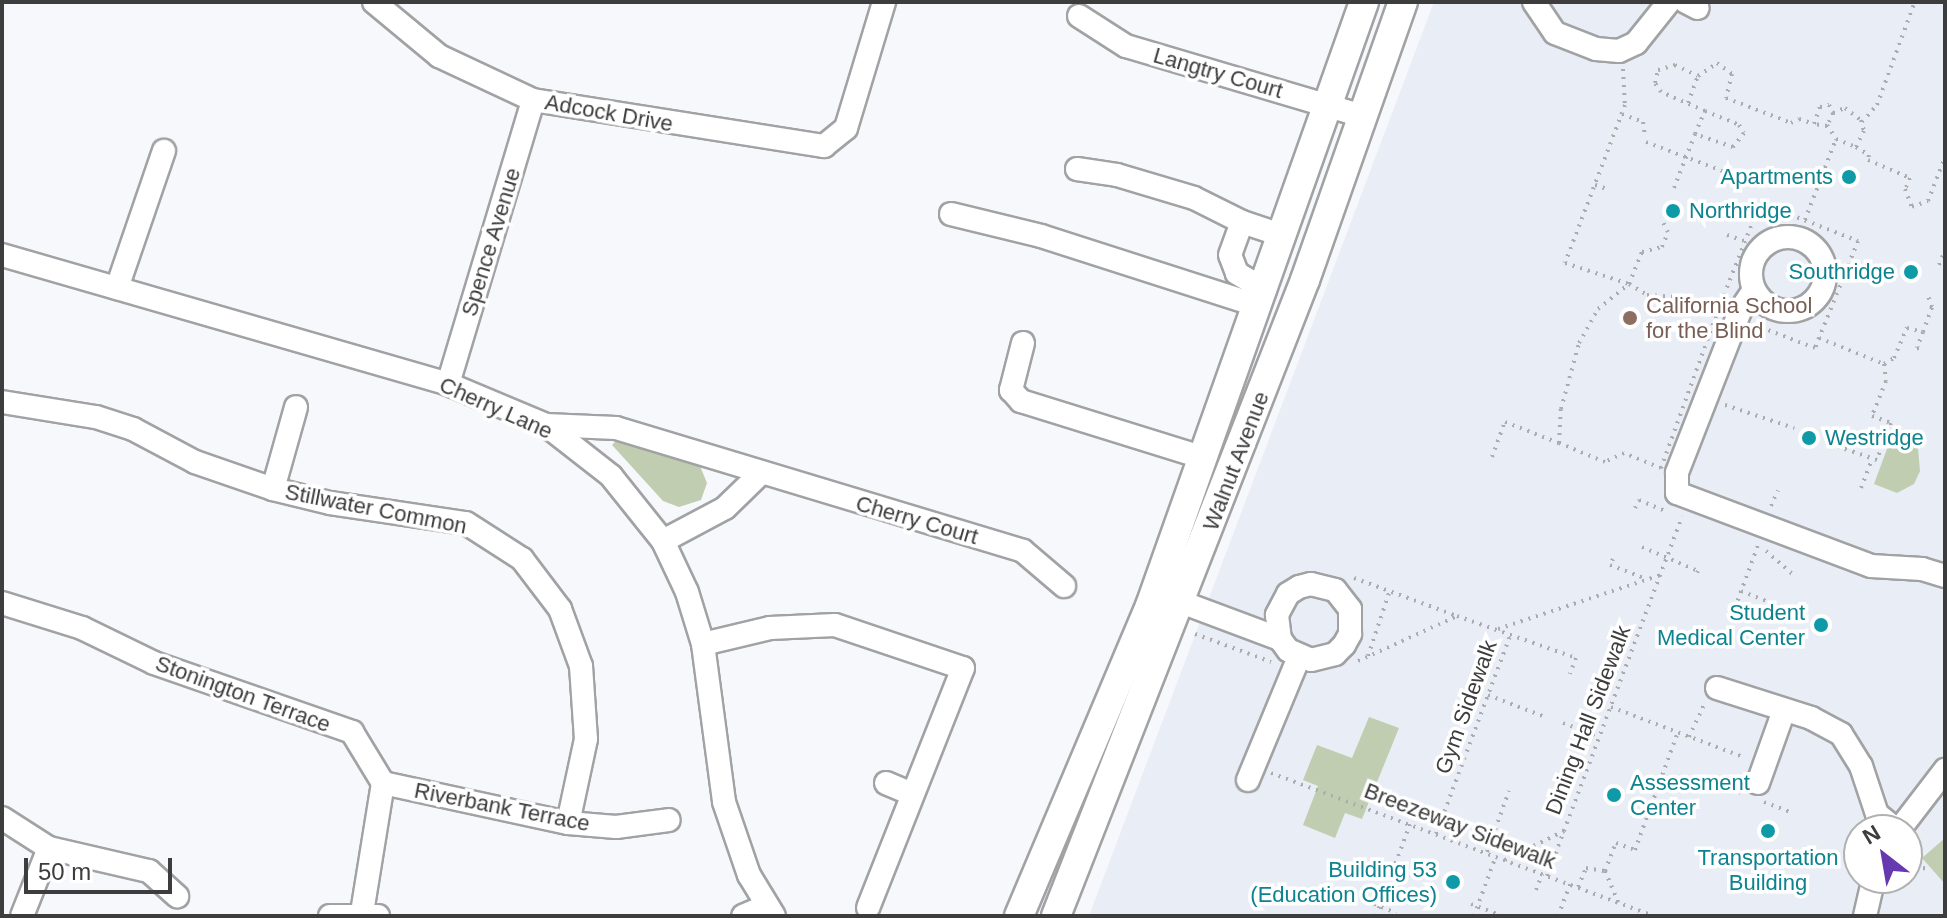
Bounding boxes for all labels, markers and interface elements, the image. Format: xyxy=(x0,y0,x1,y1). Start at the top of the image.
street label: Langtry Court xyxy=(1150,42,1286,104)
street label: Adcock Drive xyxy=(543,89,675,137)
street label: Spence Avenue xyxy=(456,164,526,320)
place label: Apartments xyxy=(1721,164,1833,190)
marker: Apartments xyxy=(1840,168,1858,186)
place label: Northridge xyxy=(1689,198,1792,224)
marker: Northridge xyxy=(1664,202,1682,220)
place label: Southridge xyxy=(1789,259,1895,285)
marker: Southridge xyxy=(1902,263,1920,281)
place label: California School for the Blind xyxy=(1646,292,1812,344)
marker: California School for the Blind xyxy=(1621,309,1639,327)
street label: Cherry Lane xyxy=(435,371,557,445)
street label: Walnut Avenue xyxy=(1197,387,1275,535)
place label: Westridge xyxy=(1825,425,1924,451)
marker: Westridge xyxy=(1800,429,1818,447)
street label: Stillwater Common xyxy=(283,478,469,540)
street label: Cherry Court xyxy=(853,490,981,550)
place label: Student Medical Center xyxy=(1657,599,1805,650)
marker: Student Medical Center xyxy=(1812,616,1830,634)
street label: Dining Hall Sidewalk xyxy=(1540,622,1636,818)
street label: Gym Sidewalk xyxy=(1430,636,1502,778)
street label: Stonington Terrace xyxy=(152,650,334,738)
place label: Assessment Center xyxy=(1630,769,1750,820)
street label: Riverbank Terrace xyxy=(412,777,592,837)
street label: Breezeway Sidewalk xyxy=(1361,777,1559,875)
marker: Assessment Center xyxy=(1605,786,1623,804)
north arrow xyxy=(1843,814,1923,894)
text: N xyxy=(1858,820,1885,850)
marker: Transportation Building xyxy=(1759,822,1777,840)
scale bar xyxy=(28,842,176,892)
place label: Transportation Building xyxy=(1697,844,1839,896)
place label: Building 53 (Education Offices) xyxy=(1250,856,1437,908)
text: 50 m xyxy=(38,858,91,885)
marker: Building 53 (Education Offices) xyxy=(1444,873,1462,891)

